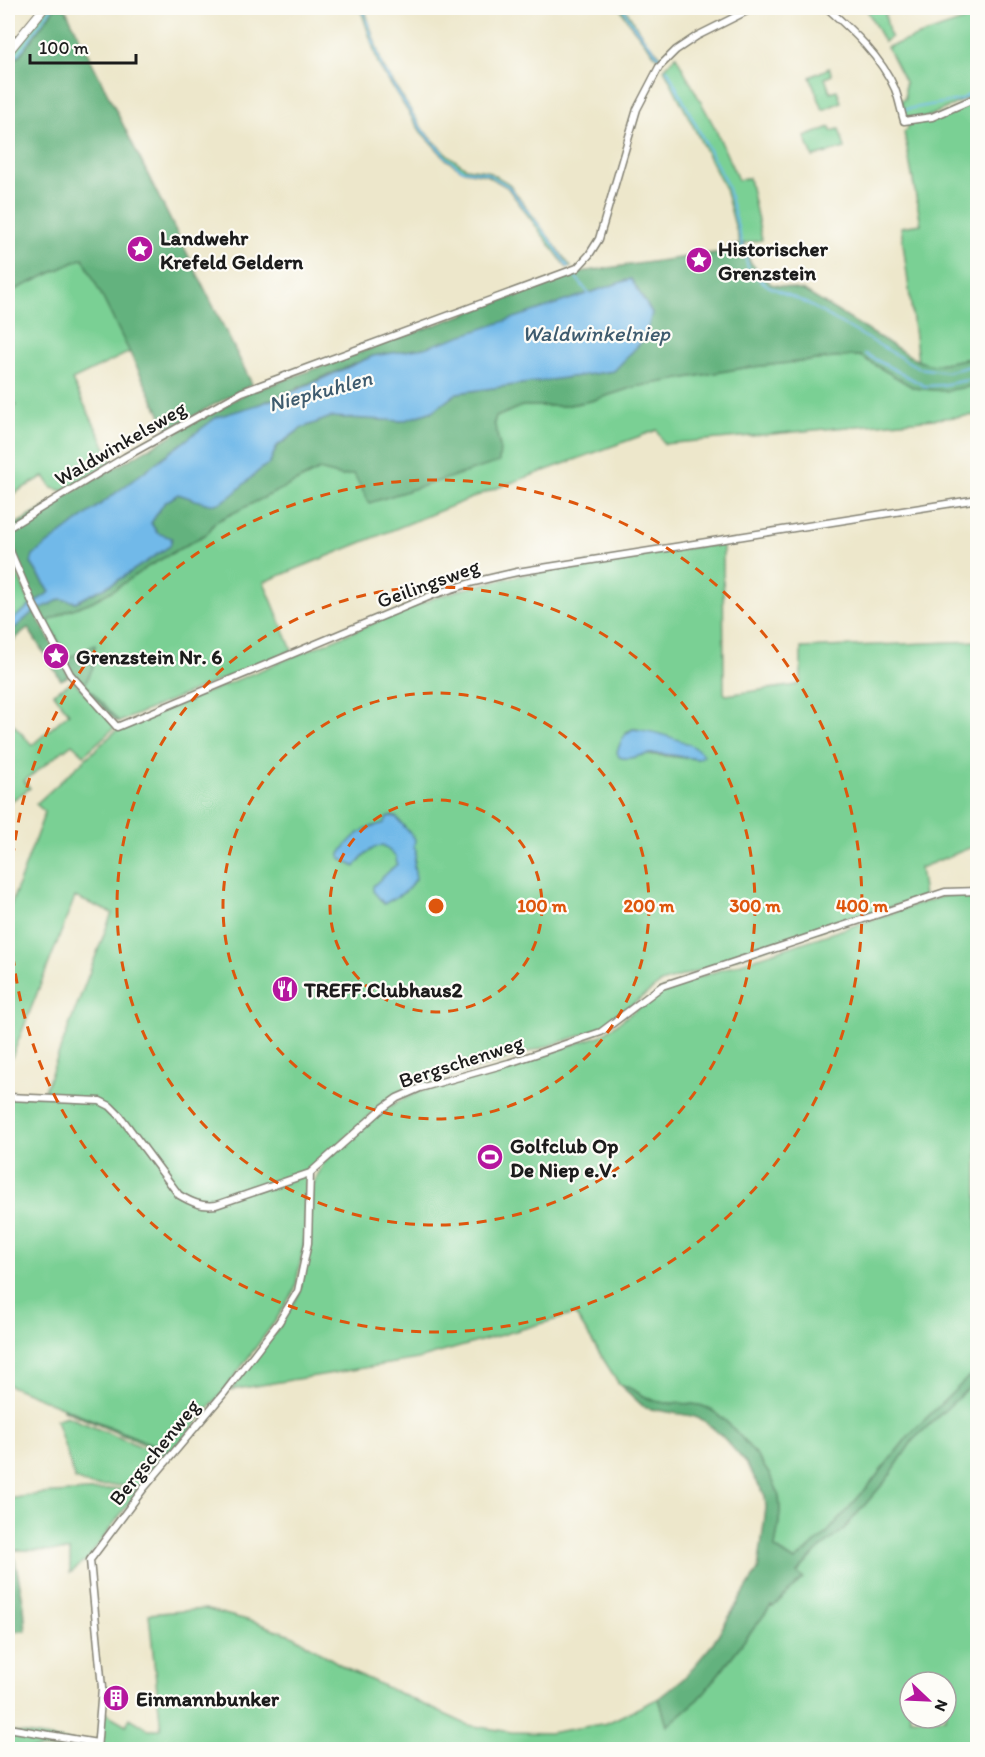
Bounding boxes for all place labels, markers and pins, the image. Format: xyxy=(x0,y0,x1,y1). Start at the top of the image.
place label: Landwehr Krefeld Geldern xyxy=(160,225,304,274)
place icon: Landwehr Krefeld Geldern xyxy=(125,234,155,264)
place label: Historischer Grenzstein xyxy=(718,236,829,285)
place icon: Historischer Grenzstein xyxy=(684,245,714,275)
place icon: Grenzstein Nr. 6 xyxy=(41,641,71,671)
place label: Grenzstein Nr. 6 xyxy=(76,644,222,669)
centre of rings xyxy=(426,896,446,916)
restaurant icon: TREFF.Clubhaus2 xyxy=(270,974,300,1004)
place label: TREFF.Clubhaus2 xyxy=(303,977,463,1002)
place label: Golfclub Op De Niep e.V. xyxy=(510,1133,618,1183)
sports icon: Golfclub Op De Niep e.V. xyxy=(475,1142,505,1172)
building icon: Einmannbunker xyxy=(101,1683,131,1713)
place label: Einmannbunker xyxy=(136,1686,280,1711)

